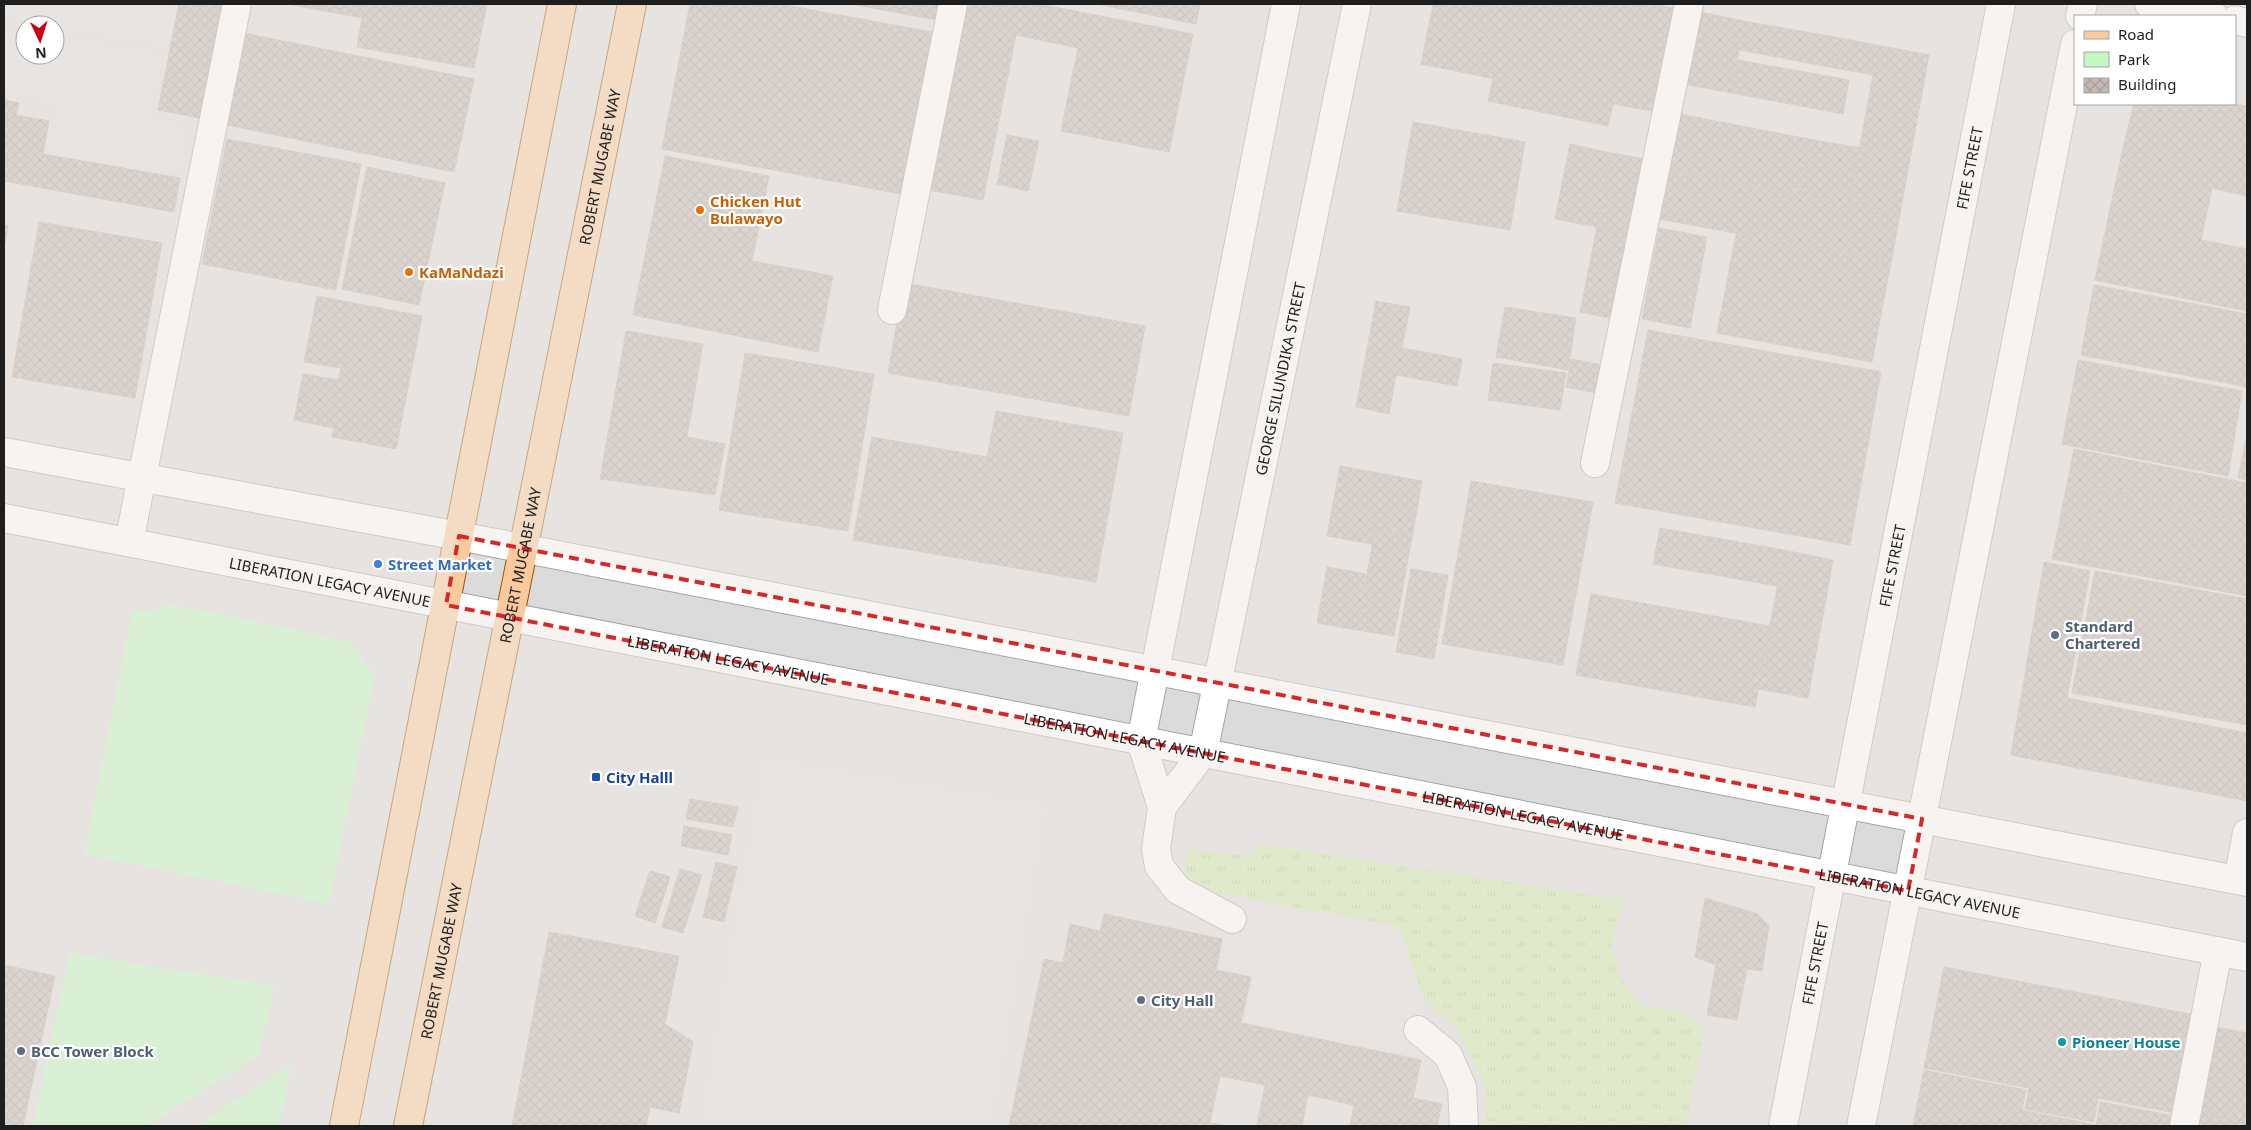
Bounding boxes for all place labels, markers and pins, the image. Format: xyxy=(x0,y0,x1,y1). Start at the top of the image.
place label: Chicken Hut Bulawayo xyxy=(710,191,802,228)
marker: Chicken Hut Bulawayo xyxy=(694,204,706,216)
place label: KaMaNdazi xyxy=(419,262,504,282)
marker: KaMaNdazi xyxy=(403,266,415,278)
place label: Street Market xyxy=(388,554,493,574)
marker: Street Market xyxy=(372,558,384,570)
place label: Standard Chartered xyxy=(2065,616,2140,653)
marker: Standard Chartered xyxy=(2049,629,2061,641)
place label: City Halll xyxy=(606,767,673,787)
marker: City Halll xyxy=(590,771,602,783)
place label: City Hall xyxy=(1151,990,1214,1010)
marker: City Hall xyxy=(1135,994,1147,1006)
place label: Pioneer House xyxy=(2072,1032,2181,1052)
marker: Pioneer House xyxy=(2056,1036,2068,1048)
place label: BCC Tower Block xyxy=(31,1041,154,1061)
marker: BCC Tower Block xyxy=(15,1045,27,1057)

